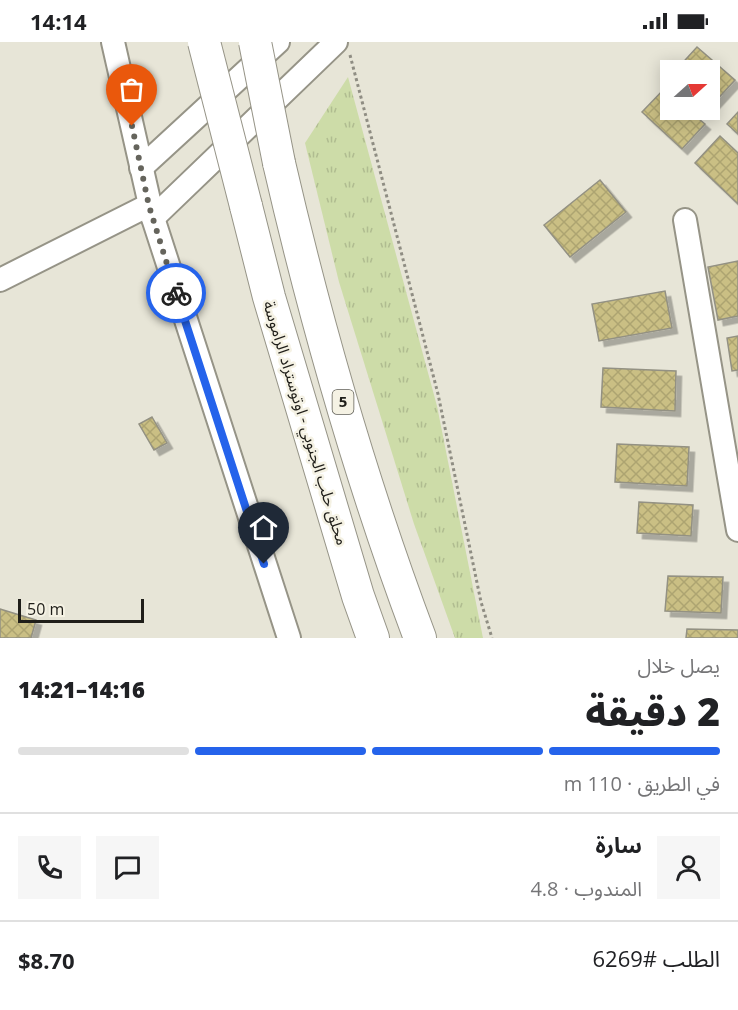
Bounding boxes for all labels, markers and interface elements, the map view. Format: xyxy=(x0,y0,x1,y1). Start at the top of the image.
text: 14:14 xyxy=(30,6,87,36)
north arrow xyxy=(660,60,720,120)
map controls xyxy=(660,60,720,120)
pin xyxy=(106,64,157,126)
icon: bag xyxy=(115,73,148,106)
courier xyxy=(146,263,206,323)
icon: bike xyxy=(160,277,193,310)
street label: محلق حلب الجنوبي - اوتوستراد الراموسة xyxy=(257,298,354,548)
road number: 5 xyxy=(332,390,354,414)
pin xyxy=(238,502,289,564)
icon: home xyxy=(247,511,280,544)
scale bar xyxy=(18,596,144,624)
text: 50 m xyxy=(27,598,64,620)
text: يصل خلال xyxy=(638,652,720,679)
text: 14:16–14:21 xyxy=(18,674,145,704)
text: 2 دقيقة xyxy=(585,684,720,737)
text: في الطريق · 110 m xyxy=(564,770,720,797)
text: سارة xyxy=(596,829,642,859)
button: phone xyxy=(18,836,81,899)
button: chat xyxy=(96,836,159,899)
button: person xyxy=(657,836,720,899)
text: المندوب · 4.8 xyxy=(530,875,642,902)
text: الطلب #6269 xyxy=(593,943,720,973)
text: $8.70 xyxy=(18,945,75,975)

